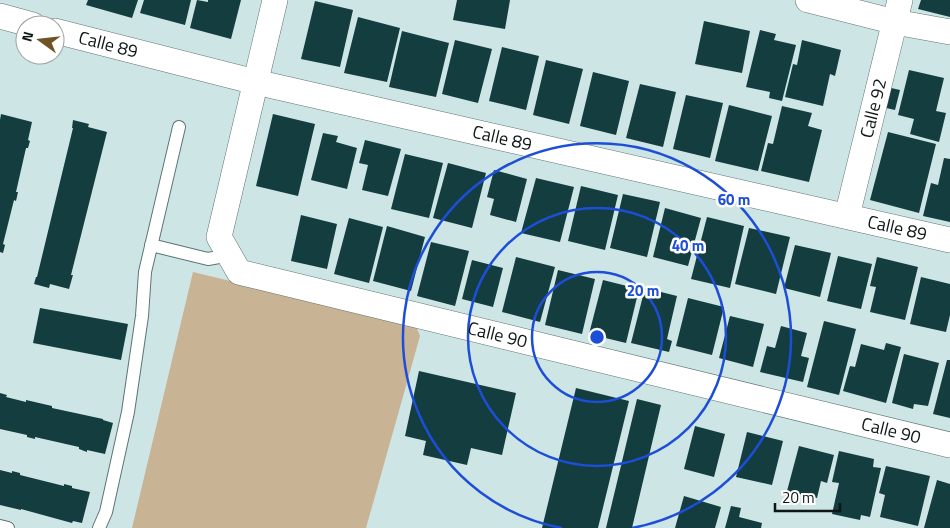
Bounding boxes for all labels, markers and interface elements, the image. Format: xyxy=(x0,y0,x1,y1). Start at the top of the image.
north arrow xyxy=(15,15,65,65)
street label: Calle 89 xyxy=(76,24,141,65)
text: N xyxy=(16,29,38,44)
street label: Calle 92 xyxy=(853,76,893,141)
street label: Calle 89 xyxy=(470,118,535,158)
text: 60 m xyxy=(718,188,750,211)
street label: Calle 89 xyxy=(865,208,930,247)
text: 40 m xyxy=(672,234,704,257)
text: 20 m xyxy=(627,279,659,302)
street label: Calle 90 xyxy=(465,314,530,355)
centre of rings xyxy=(588,328,606,346)
street label: Calle 90 xyxy=(859,410,924,450)
scale bar xyxy=(775,480,840,512)
text: 20 m xyxy=(782,486,815,509)

